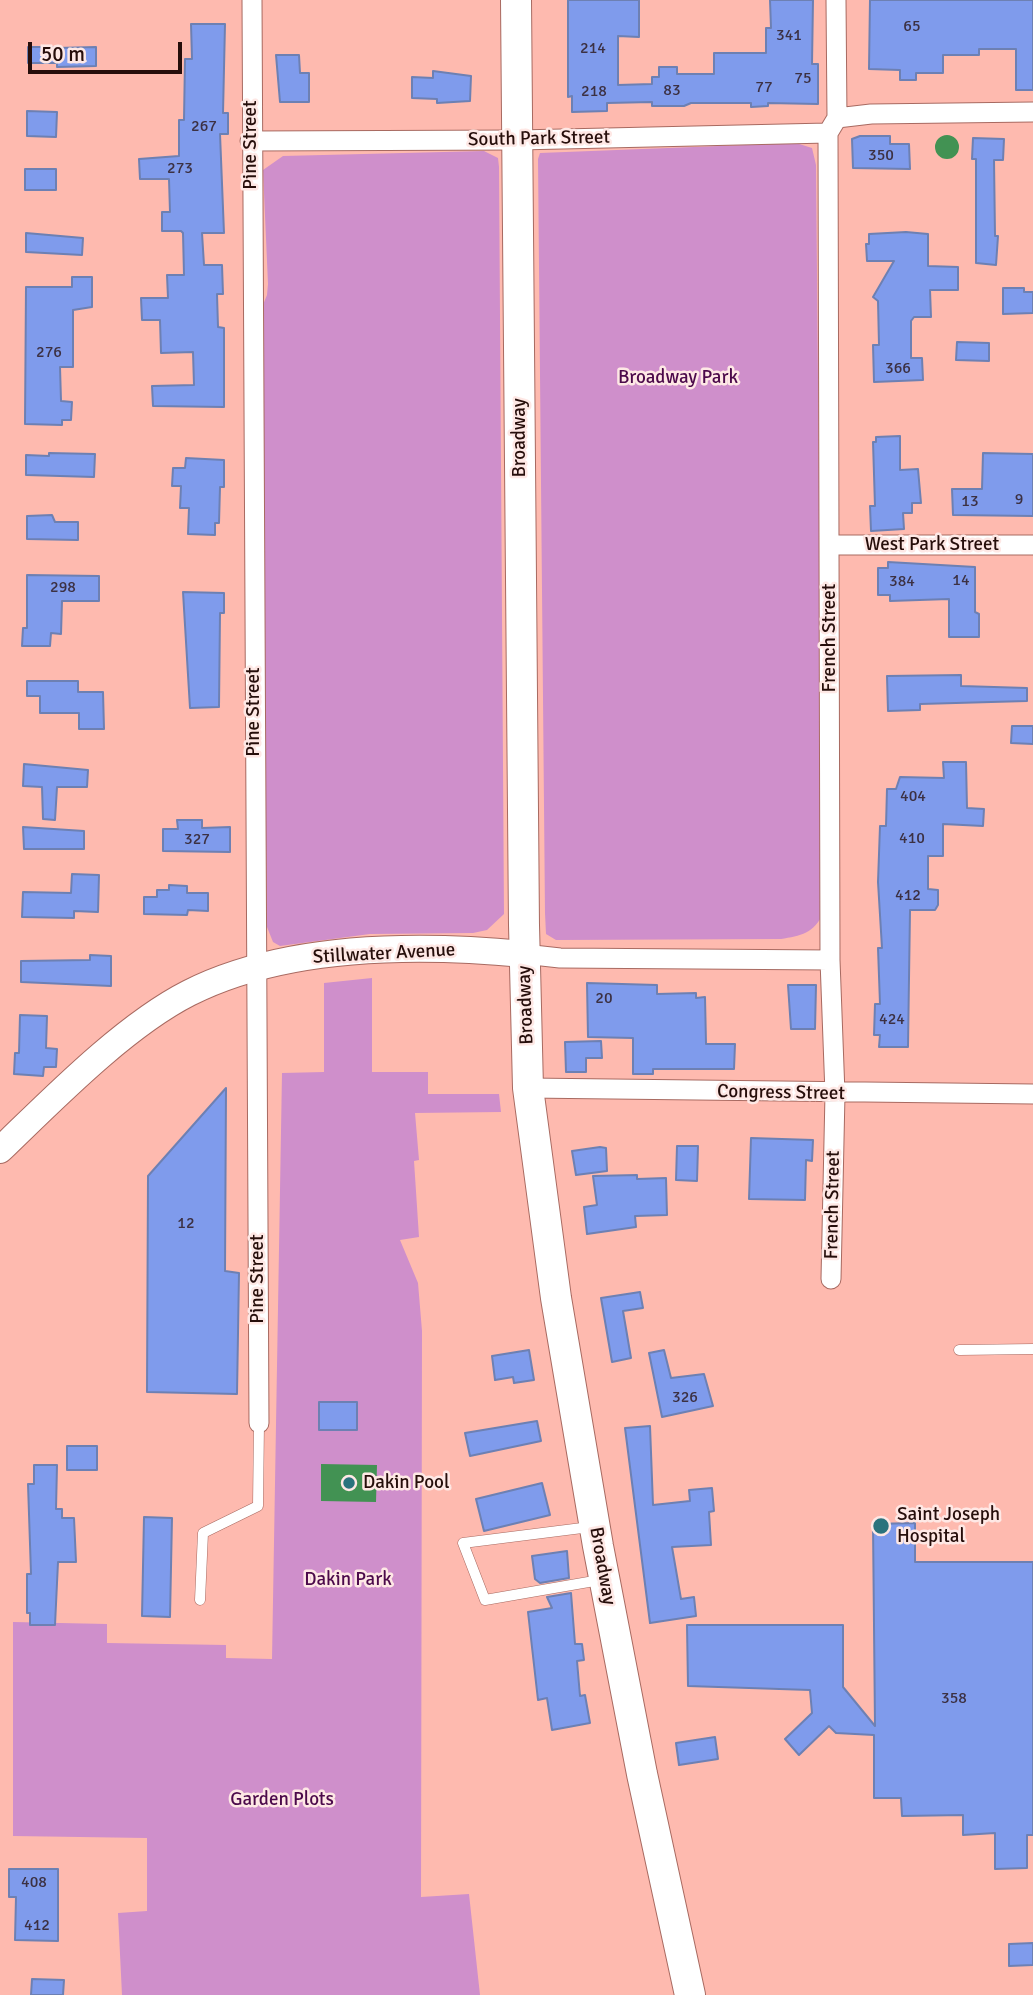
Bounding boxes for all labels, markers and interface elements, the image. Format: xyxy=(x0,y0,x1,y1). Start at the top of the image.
house number: 65 xyxy=(903,17,921,37)
house number: 341 xyxy=(776,26,802,46)
scale bar xyxy=(32,28,186,72)
house number: 214 xyxy=(580,39,606,59)
text: 50 m xyxy=(41,41,85,67)
house number: 75 xyxy=(794,69,812,89)
house number: 77 xyxy=(755,78,773,98)
house number: 83 xyxy=(663,81,681,101)
house number: 218 xyxy=(581,82,607,102)
street label: Pine Street xyxy=(240,100,262,190)
house number: 267 xyxy=(191,117,217,137)
street label: South Park Street xyxy=(468,126,610,152)
house number: 350 xyxy=(868,146,894,166)
house number: 273 xyxy=(167,159,193,179)
house number: 276 xyxy=(36,343,62,363)
house number: 366 xyxy=(885,359,911,379)
park label: Broadway Park xyxy=(618,367,738,389)
street label: Broadway xyxy=(509,398,531,478)
house number: 9 xyxy=(1015,490,1023,510)
house number: 13 xyxy=(961,492,979,512)
street label: West Park Street xyxy=(865,534,999,556)
house number: 14 xyxy=(952,571,970,591)
house number: 384 xyxy=(889,572,915,592)
house number: 298 xyxy=(50,578,76,598)
street label: French Street xyxy=(819,584,841,692)
street label: Pine Street xyxy=(243,667,265,757)
house number: 404 xyxy=(900,787,926,807)
house number: 410 xyxy=(899,829,925,849)
house number: 327 xyxy=(184,830,210,850)
house number: 412 xyxy=(895,886,921,906)
street label: Stillwater Avenue xyxy=(312,939,456,969)
street label: Broadway xyxy=(513,965,539,1045)
house number: 20 xyxy=(595,989,613,1009)
house number: 424 xyxy=(879,1010,905,1030)
street label: Congress Street xyxy=(717,1080,845,1106)
street label: French Street xyxy=(821,1150,845,1260)
house number: 12 xyxy=(177,1214,195,1234)
street label: Pine Street xyxy=(247,1234,269,1324)
house number: 326 xyxy=(672,1388,698,1408)
place label: Dakin Pool xyxy=(363,1472,449,1494)
marker: Dakin Pool xyxy=(341,1475,357,1491)
place label: Saint Joseph Hospital xyxy=(897,1504,1000,1548)
marker: Saint Joseph Hospital xyxy=(871,1516,891,1536)
street label: Broadway xyxy=(584,1525,620,1607)
park label: Dakin Park xyxy=(304,1569,392,1591)
house number: 358 xyxy=(941,1689,967,1709)
park label: Garden Plots xyxy=(230,1789,334,1811)
house number: 408 xyxy=(21,1873,47,1893)
house number: 412 xyxy=(24,1916,50,1936)

